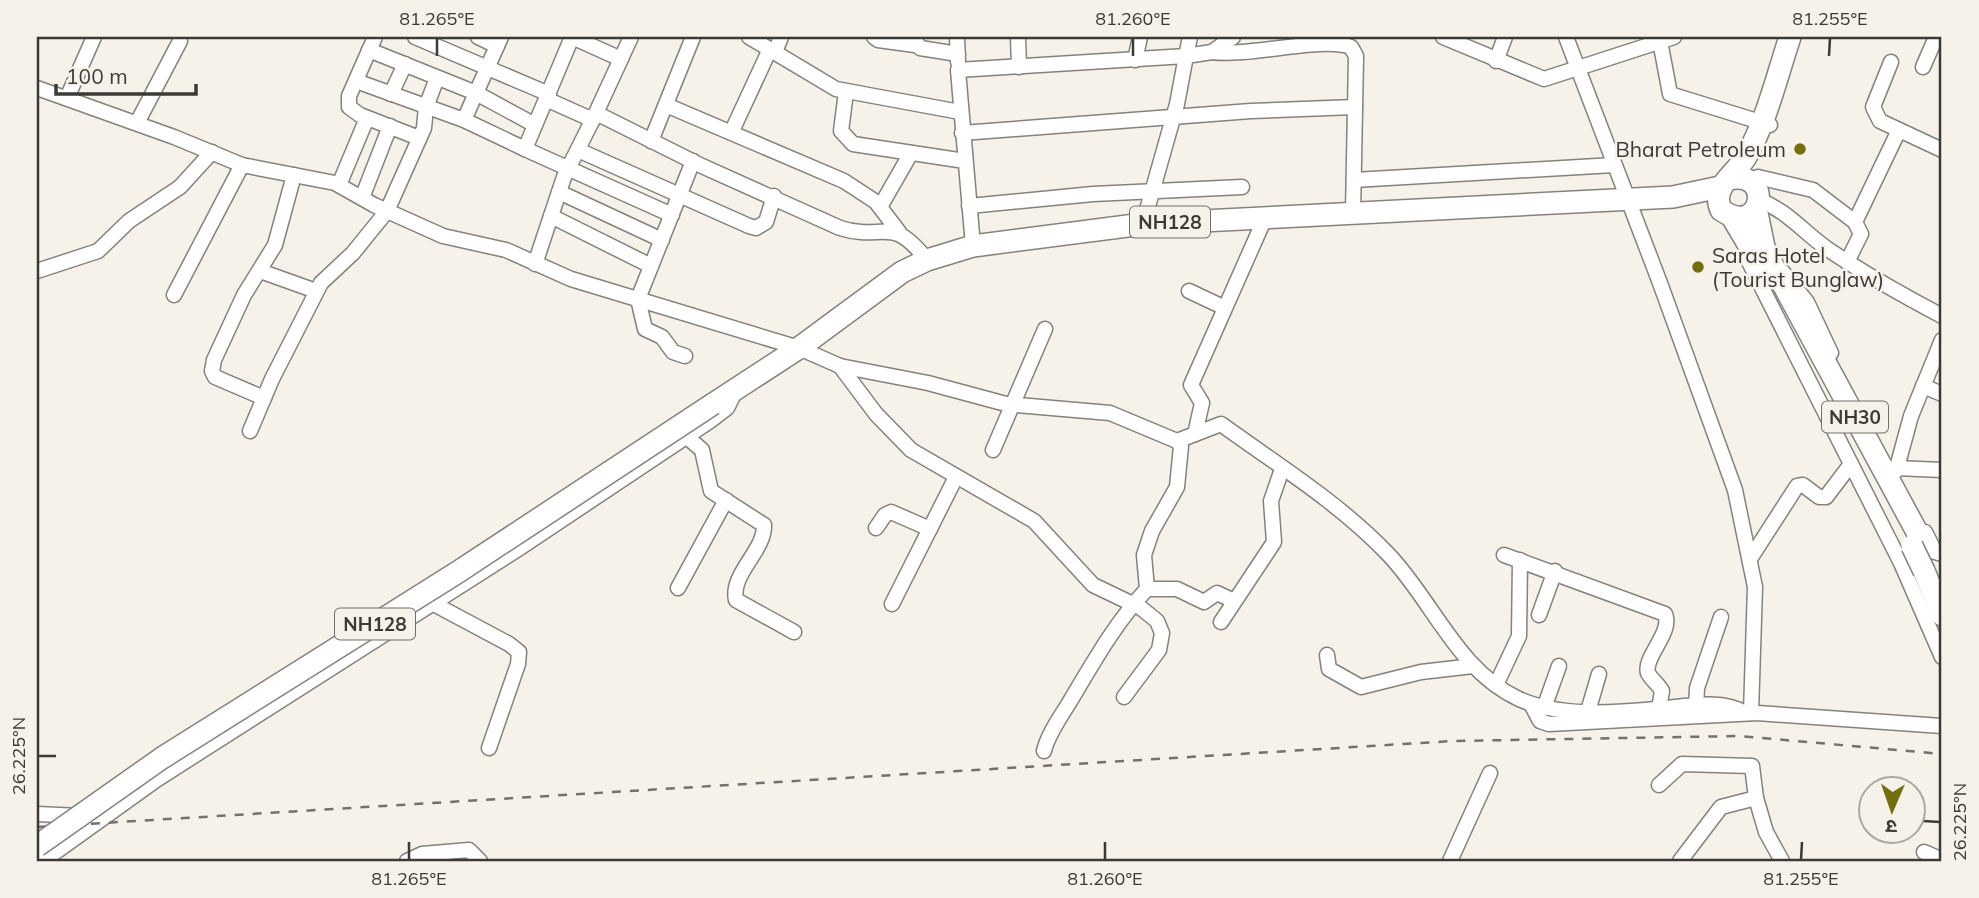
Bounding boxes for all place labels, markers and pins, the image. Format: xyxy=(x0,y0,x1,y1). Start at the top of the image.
place label: Bharat Petroleum xyxy=(1615,136,1786,162)
marker: Bharat Petroleum xyxy=(1792,141,1808,157)
place label: Saras Hotel (Tourist Bunglaw) xyxy=(1712,242,1884,292)
marker: Saras Hotel (Tourist Bunglaw) xyxy=(1690,259,1706,275)

